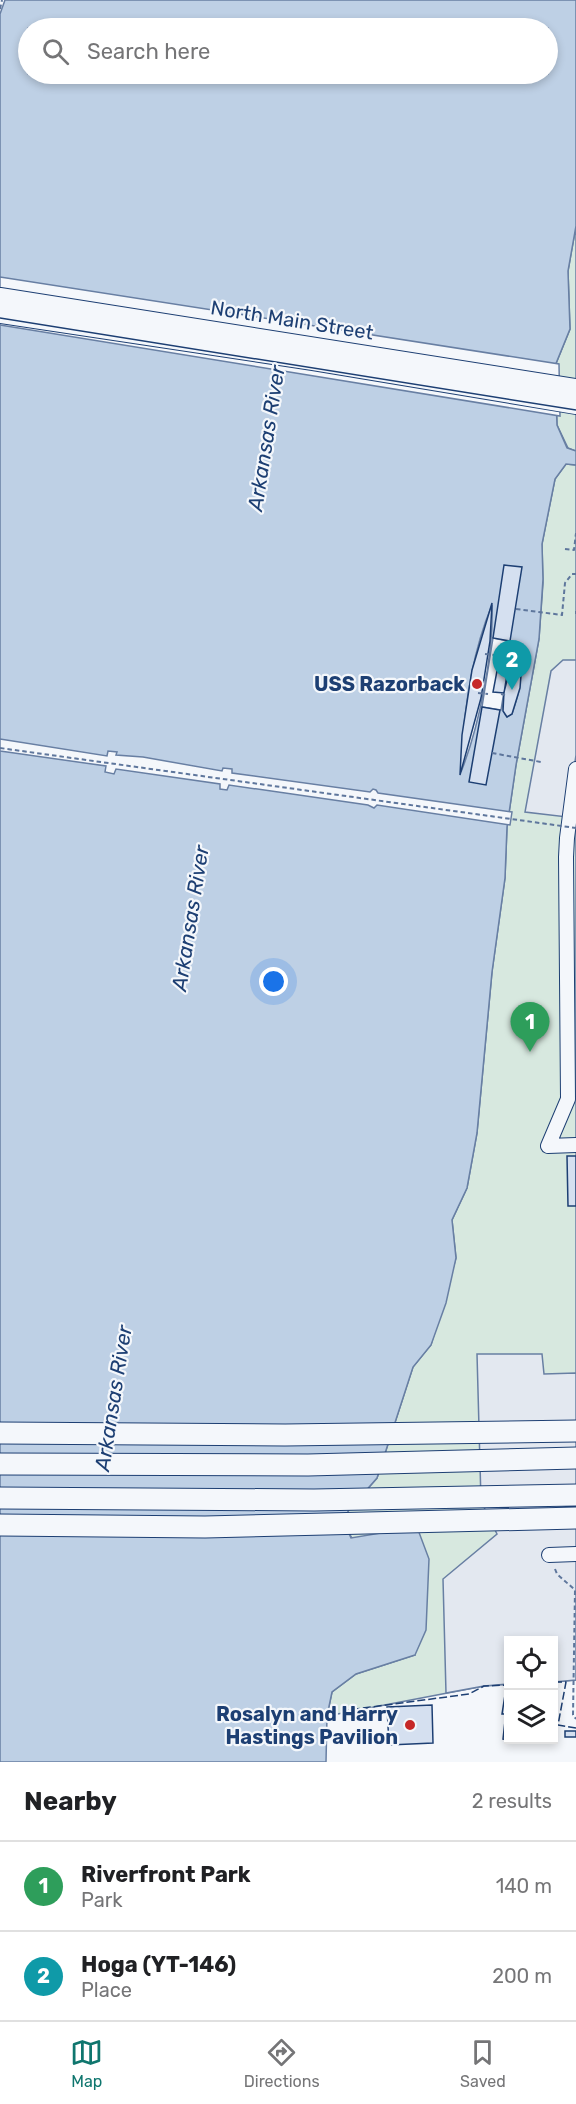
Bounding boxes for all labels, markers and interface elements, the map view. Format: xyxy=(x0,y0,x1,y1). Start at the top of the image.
search box xyxy=(18,18,558,84)
icon: search xyxy=(39,35,72,68)
text: Search here xyxy=(87,38,210,65)
street label: North Main Street xyxy=(209,295,375,345)
water label: Arkansas River xyxy=(242,363,290,513)
pin: 2 xyxy=(492,640,532,690)
place label: USS Razorback xyxy=(314,672,465,696)
marker: USS Razorback xyxy=(470,677,484,691)
water label: Arkansas River xyxy=(166,843,214,993)
your location xyxy=(259,967,288,996)
pin: 1 xyxy=(510,1002,550,1052)
water label: Arkansas River xyxy=(89,1323,137,1473)
map controls xyxy=(504,1636,558,1744)
button: locate xyxy=(504,1636,558,1690)
button: layers xyxy=(504,1690,558,1744)
place label: Rosalyn and Harry Hastings Pavilion xyxy=(216,1702,398,1749)
marker: Rosalyn and Harry Hastings Pavilion xyxy=(403,1718,417,1732)
text: Nearby xyxy=(24,1786,117,1817)
text: 2 results xyxy=(472,1789,552,1813)
text: Riverfront Park xyxy=(81,1861,251,1888)
text: 1 xyxy=(39,1874,48,1898)
text: 140 m xyxy=(496,1874,552,1898)
text: Park xyxy=(81,1888,123,1912)
text: Hoga (YT-146) xyxy=(81,1951,236,1978)
text: 2 xyxy=(37,1964,50,1988)
text: 200 m xyxy=(492,1964,552,1988)
text: Place xyxy=(81,1978,132,2002)
tab: Map xyxy=(70,2036,103,2091)
tab: Directions xyxy=(244,2036,320,2091)
tab: Saved xyxy=(460,2036,506,2091)

